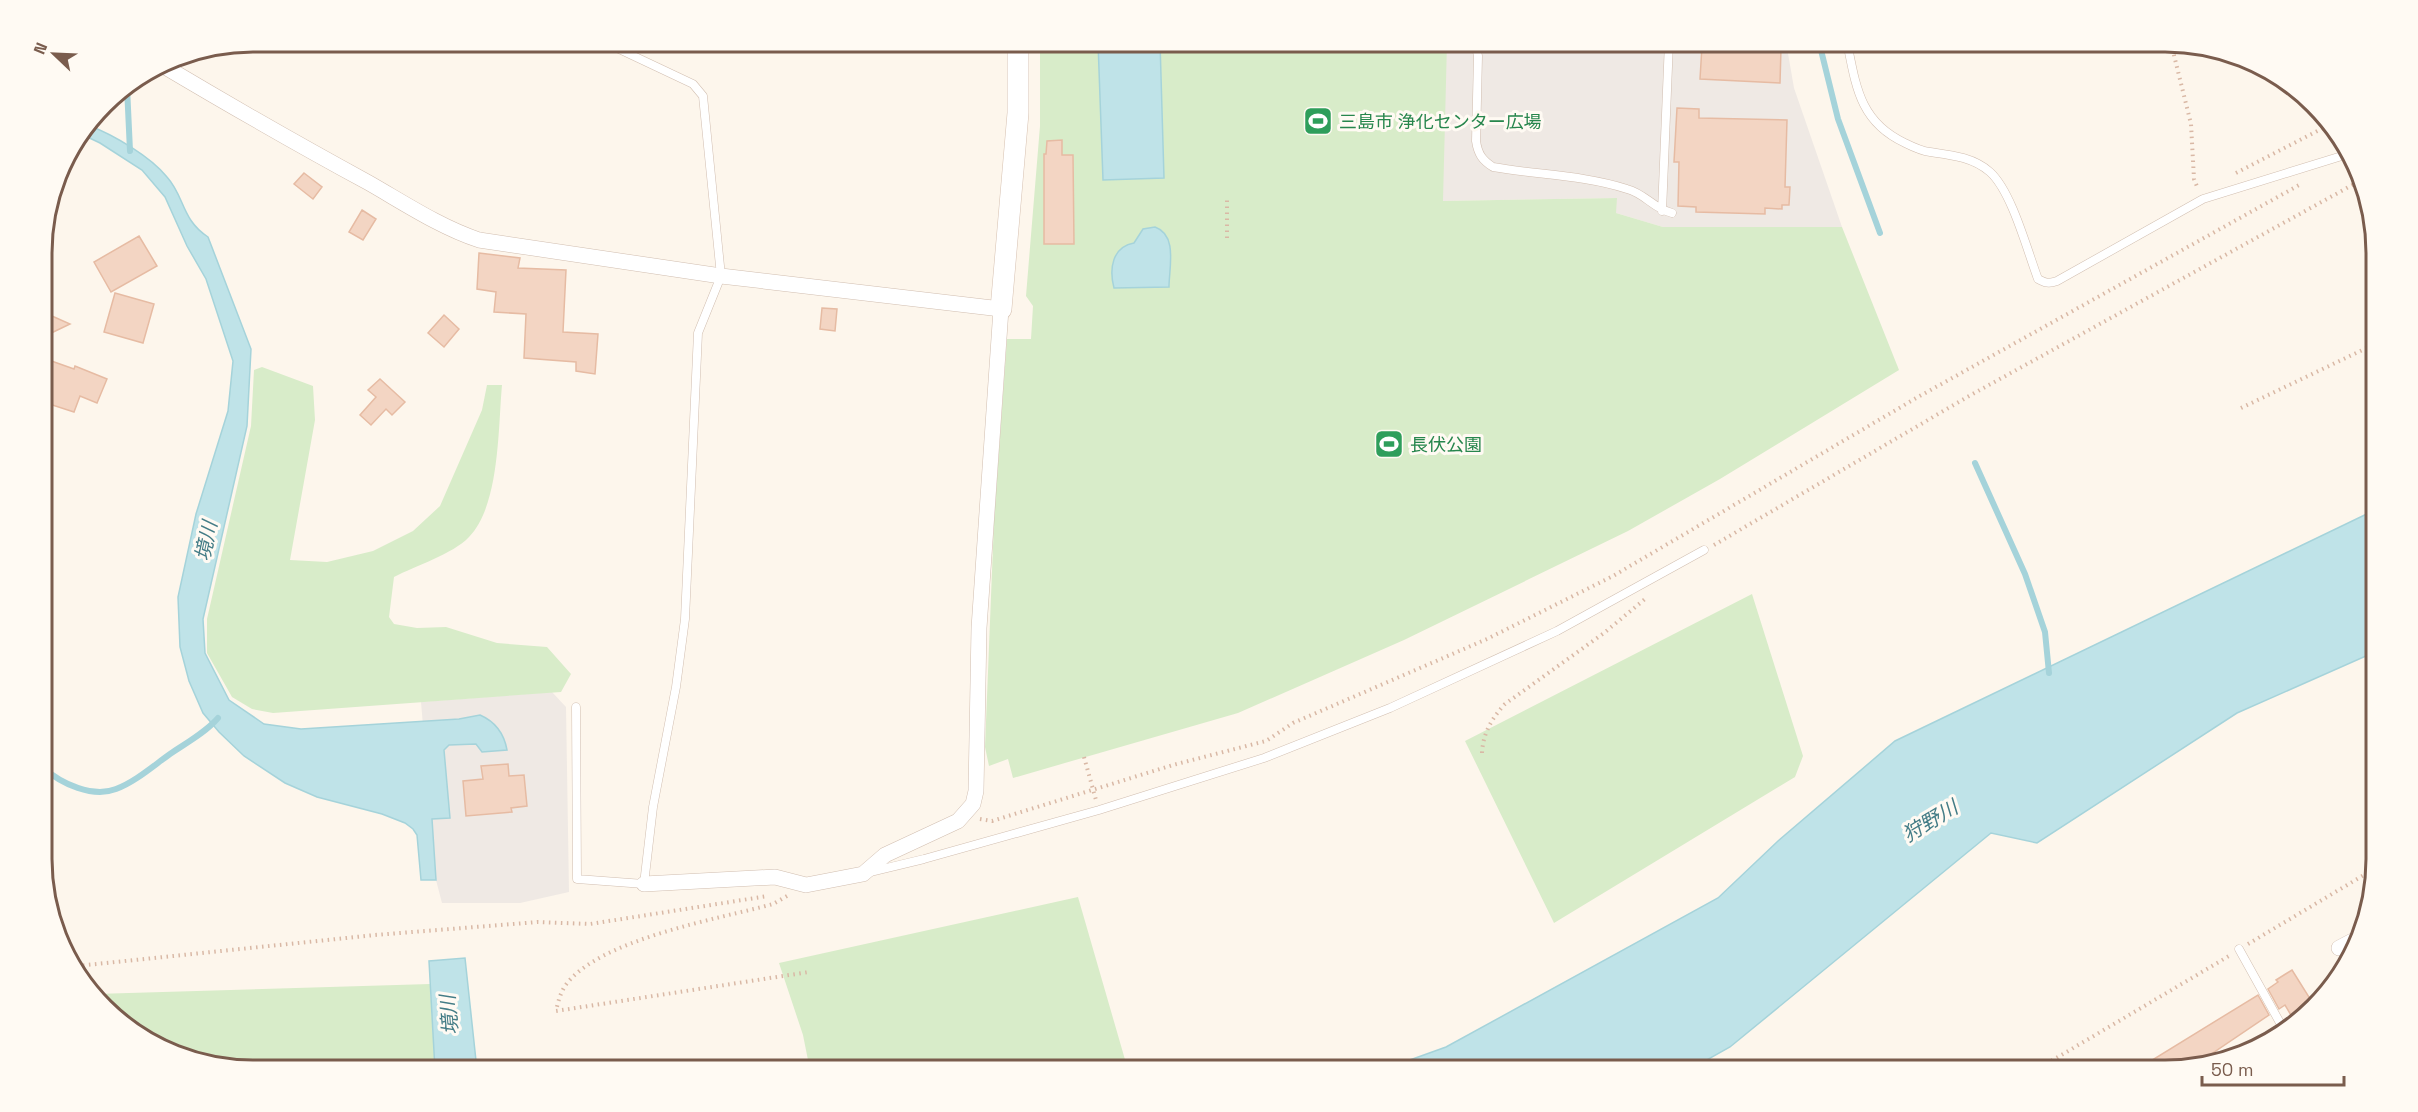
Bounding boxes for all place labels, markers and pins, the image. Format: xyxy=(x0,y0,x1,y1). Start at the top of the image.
sports icon: 三島市 浄化センター広場 xyxy=(1302,105,1334,137)
place label: 三島市 浄化センター広場 xyxy=(1339,110,1542,133)
sports icon: 長伏公園 xyxy=(1373,428,1405,460)
place label: 長伏公園 xyxy=(1410,433,1482,456)

